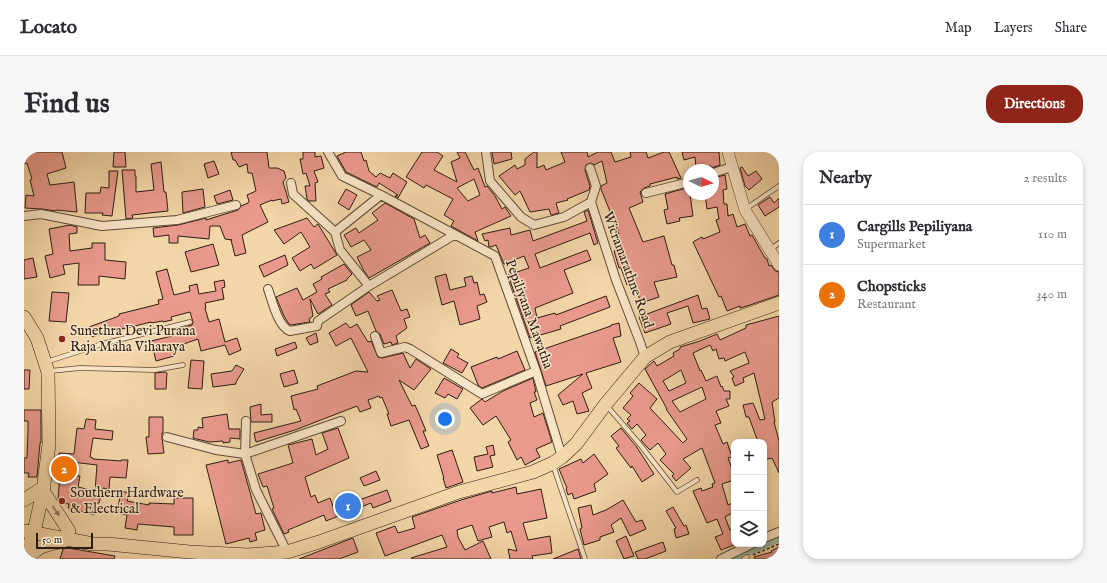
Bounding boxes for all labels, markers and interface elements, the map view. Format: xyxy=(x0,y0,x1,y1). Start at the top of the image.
text: Locato xyxy=(20,16,77,40)
text: Map xyxy=(945,19,972,37)
text: Layers xyxy=(994,19,1033,37)
text: Share xyxy=(1055,19,1087,37)
button: Directions xyxy=(986,85,1083,123)
text: Find us xyxy=(24,87,110,122)
north arrow xyxy=(683,164,719,200)
text: Nearby xyxy=(819,168,872,189)
text: 2 results xyxy=(1023,170,1067,187)
street label: Wicramarathne Road xyxy=(598,209,658,331)
text: Cargills Pepiliyana xyxy=(857,217,972,236)
text: 1 xyxy=(830,226,834,243)
text: 110 m xyxy=(1038,226,1067,243)
text: Supermarket xyxy=(857,236,926,253)
street label: Pepiliyana Mawatha xyxy=(501,257,557,372)
text: Chopsticks xyxy=(857,277,926,296)
text: 2 xyxy=(829,286,835,303)
text: 340 m xyxy=(1037,286,1067,303)
text: Restaurant xyxy=(857,296,916,313)
place label: Sunethra Devi Purana Raja Maha Viharaya xyxy=(70,322,197,356)
marker: Sunethra Devi Purana Raja Maha Viharaya xyxy=(57,334,67,344)
your location xyxy=(435,409,455,429)
map controls xyxy=(731,439,767,547)
button: + xyxy=(731,439,767,475)
pin: 2 xyxy=(51,454,77,484)
button: − xyxy=(731,475,767,511)
place label: Southern Hardware & Electrical xyxy=(70,484,184,518)
pin: 1 xyxy=(335,491,361,521)
marker: Southern Hardware & Electrical xyxy=(57,496,67,506)
one-way arrow xyxy=(52,506,60,517)
button: layers xyxy=(731,511,767,547)
scale bar xyxy=(36,531,93,550)
text: 50 m xyxy=(42,533,62,547)

